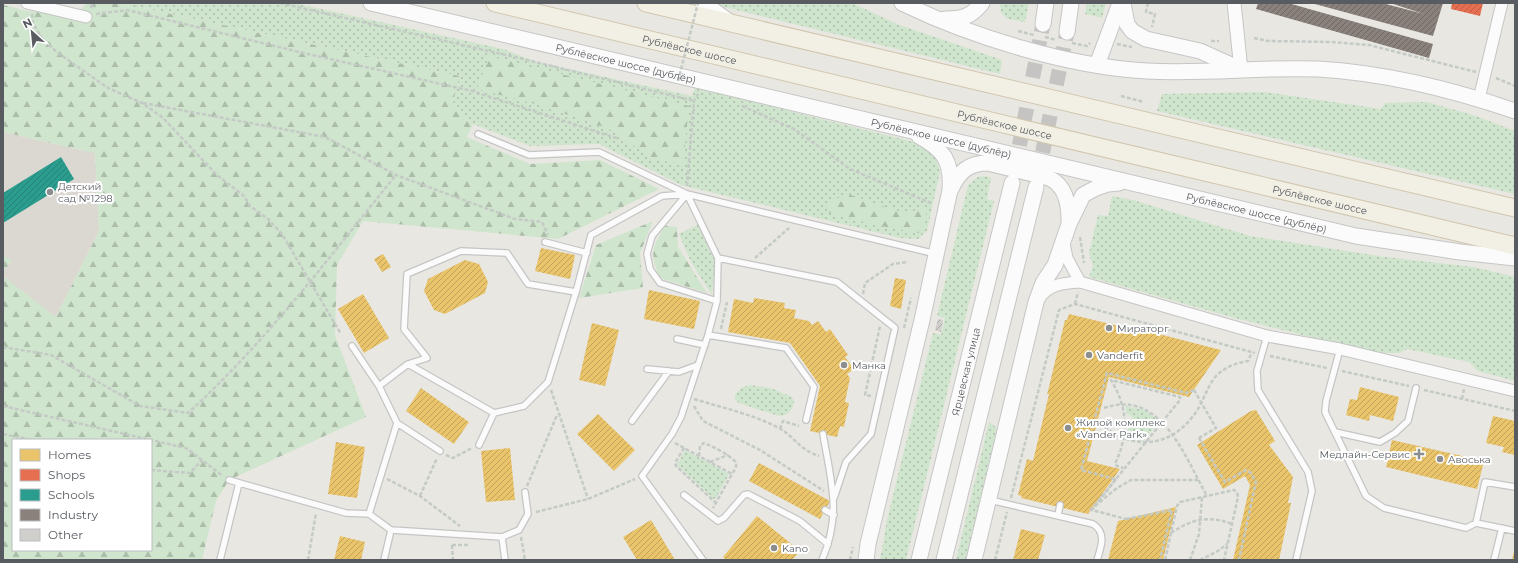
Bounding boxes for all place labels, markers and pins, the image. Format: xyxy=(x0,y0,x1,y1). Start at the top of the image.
place label: Детский сад №1298 xyxy=(58,180,113,205)
marker: Детский сад №1298 xyxy=(45,187,55,197)
place label: Мираторг xyxy=(1117,322,1169,335)
marker: Мираторг xyxy=(1104,323,1114,333)
place label: Vanderfit xyxy=(1097,349,1143,362)
marker: Vanderfit xyxy=(1084,350,1094,360)
place label: Манка xyxy=(852,359,886,372)
marker: Манка xyxy=(839,360,849,370)
place label: Жилой комплекс «Vander Park» xyxy=(1076,416,1166,441)
marker: Жилой комплекс «Vander Park» xyxy=(1063,423,1073,433)
place label: Медлайн-Сервис xyxy=(1320,448,1410,461)
marker: Медлайн-Сервис xyxy=(1413,448,1425,460)
place label: Авоська xyxy=(1448,453,1491,466)
marker: Авоська xyxy=(1435,454,1445,464)
place label: Kano xyxy=(782,542,808,555)
marker: Kano xyxy=(769,543,779,553)

